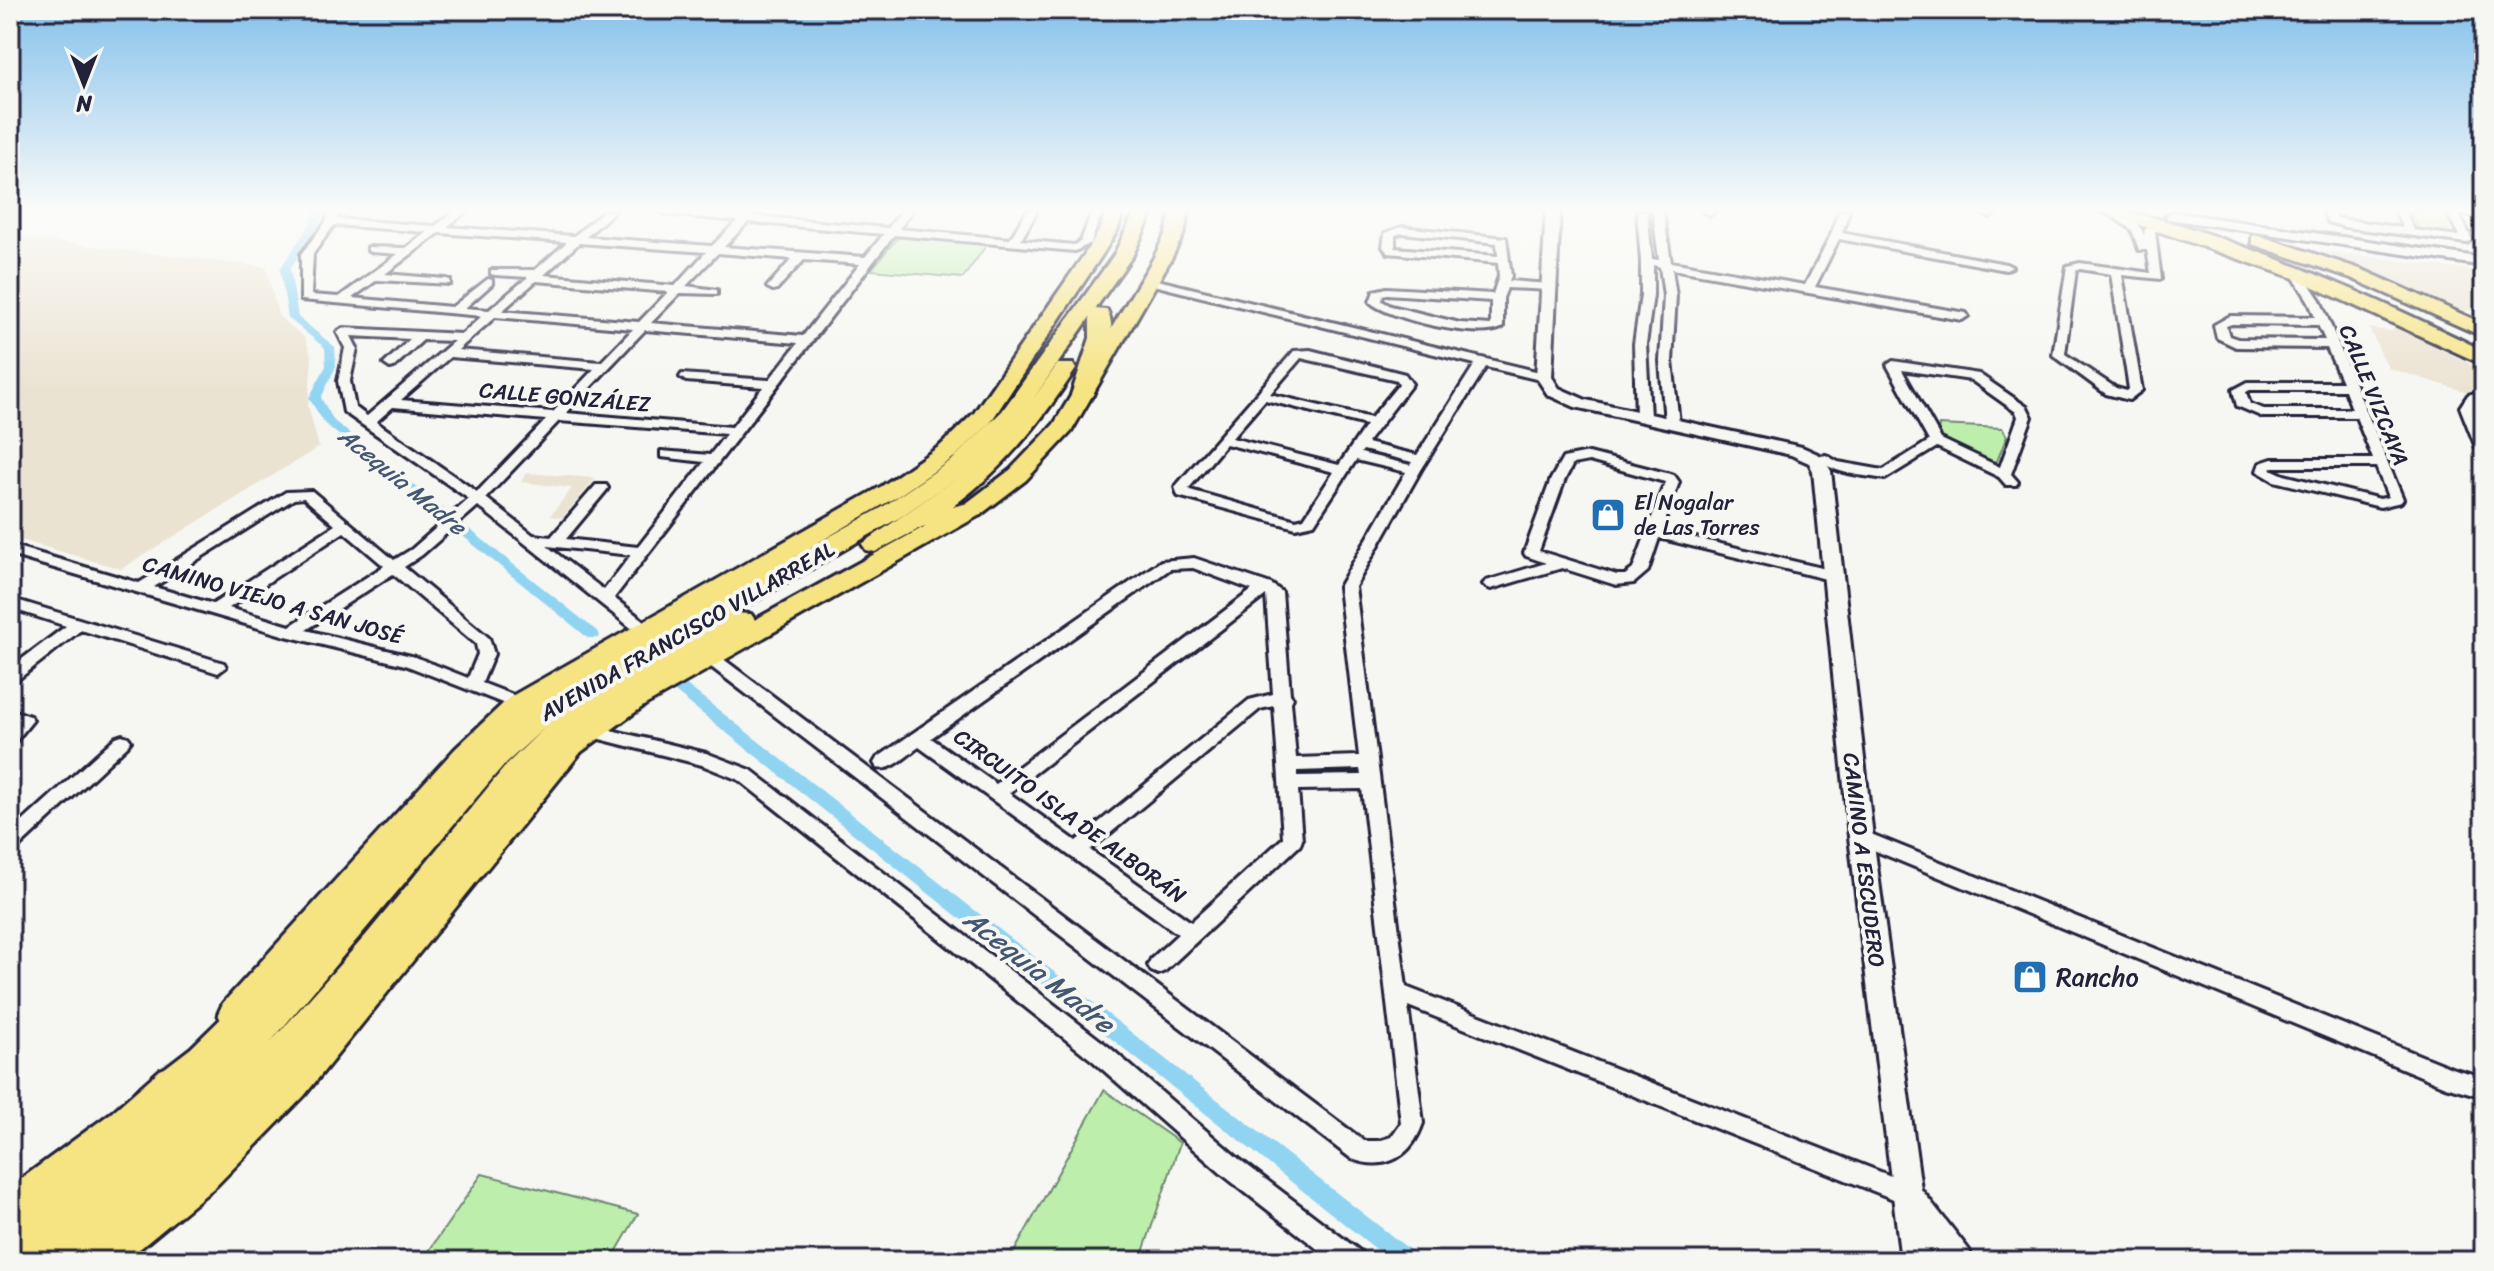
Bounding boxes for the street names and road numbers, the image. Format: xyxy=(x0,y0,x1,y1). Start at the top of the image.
street label: CALLE VIZCAYA xyxy=(2328,318,2420,472)
street label: CALLE GONZÁLEZ xyxy=(478,370,653,424)
street label: AVENIDA FRANCISCO VILLARREAL xyxy=(531,530,843,732)
street label: CAMINO VIEJO A SAN JOSÉ xyxy=(138,544,409,656)
street label: CIRCUITO ISLA DE ALBORÁN xyxy=(945,718,1195,914)
street label: CAMINO A ESCUDERO xyxy=(1831,750,1897,970)

